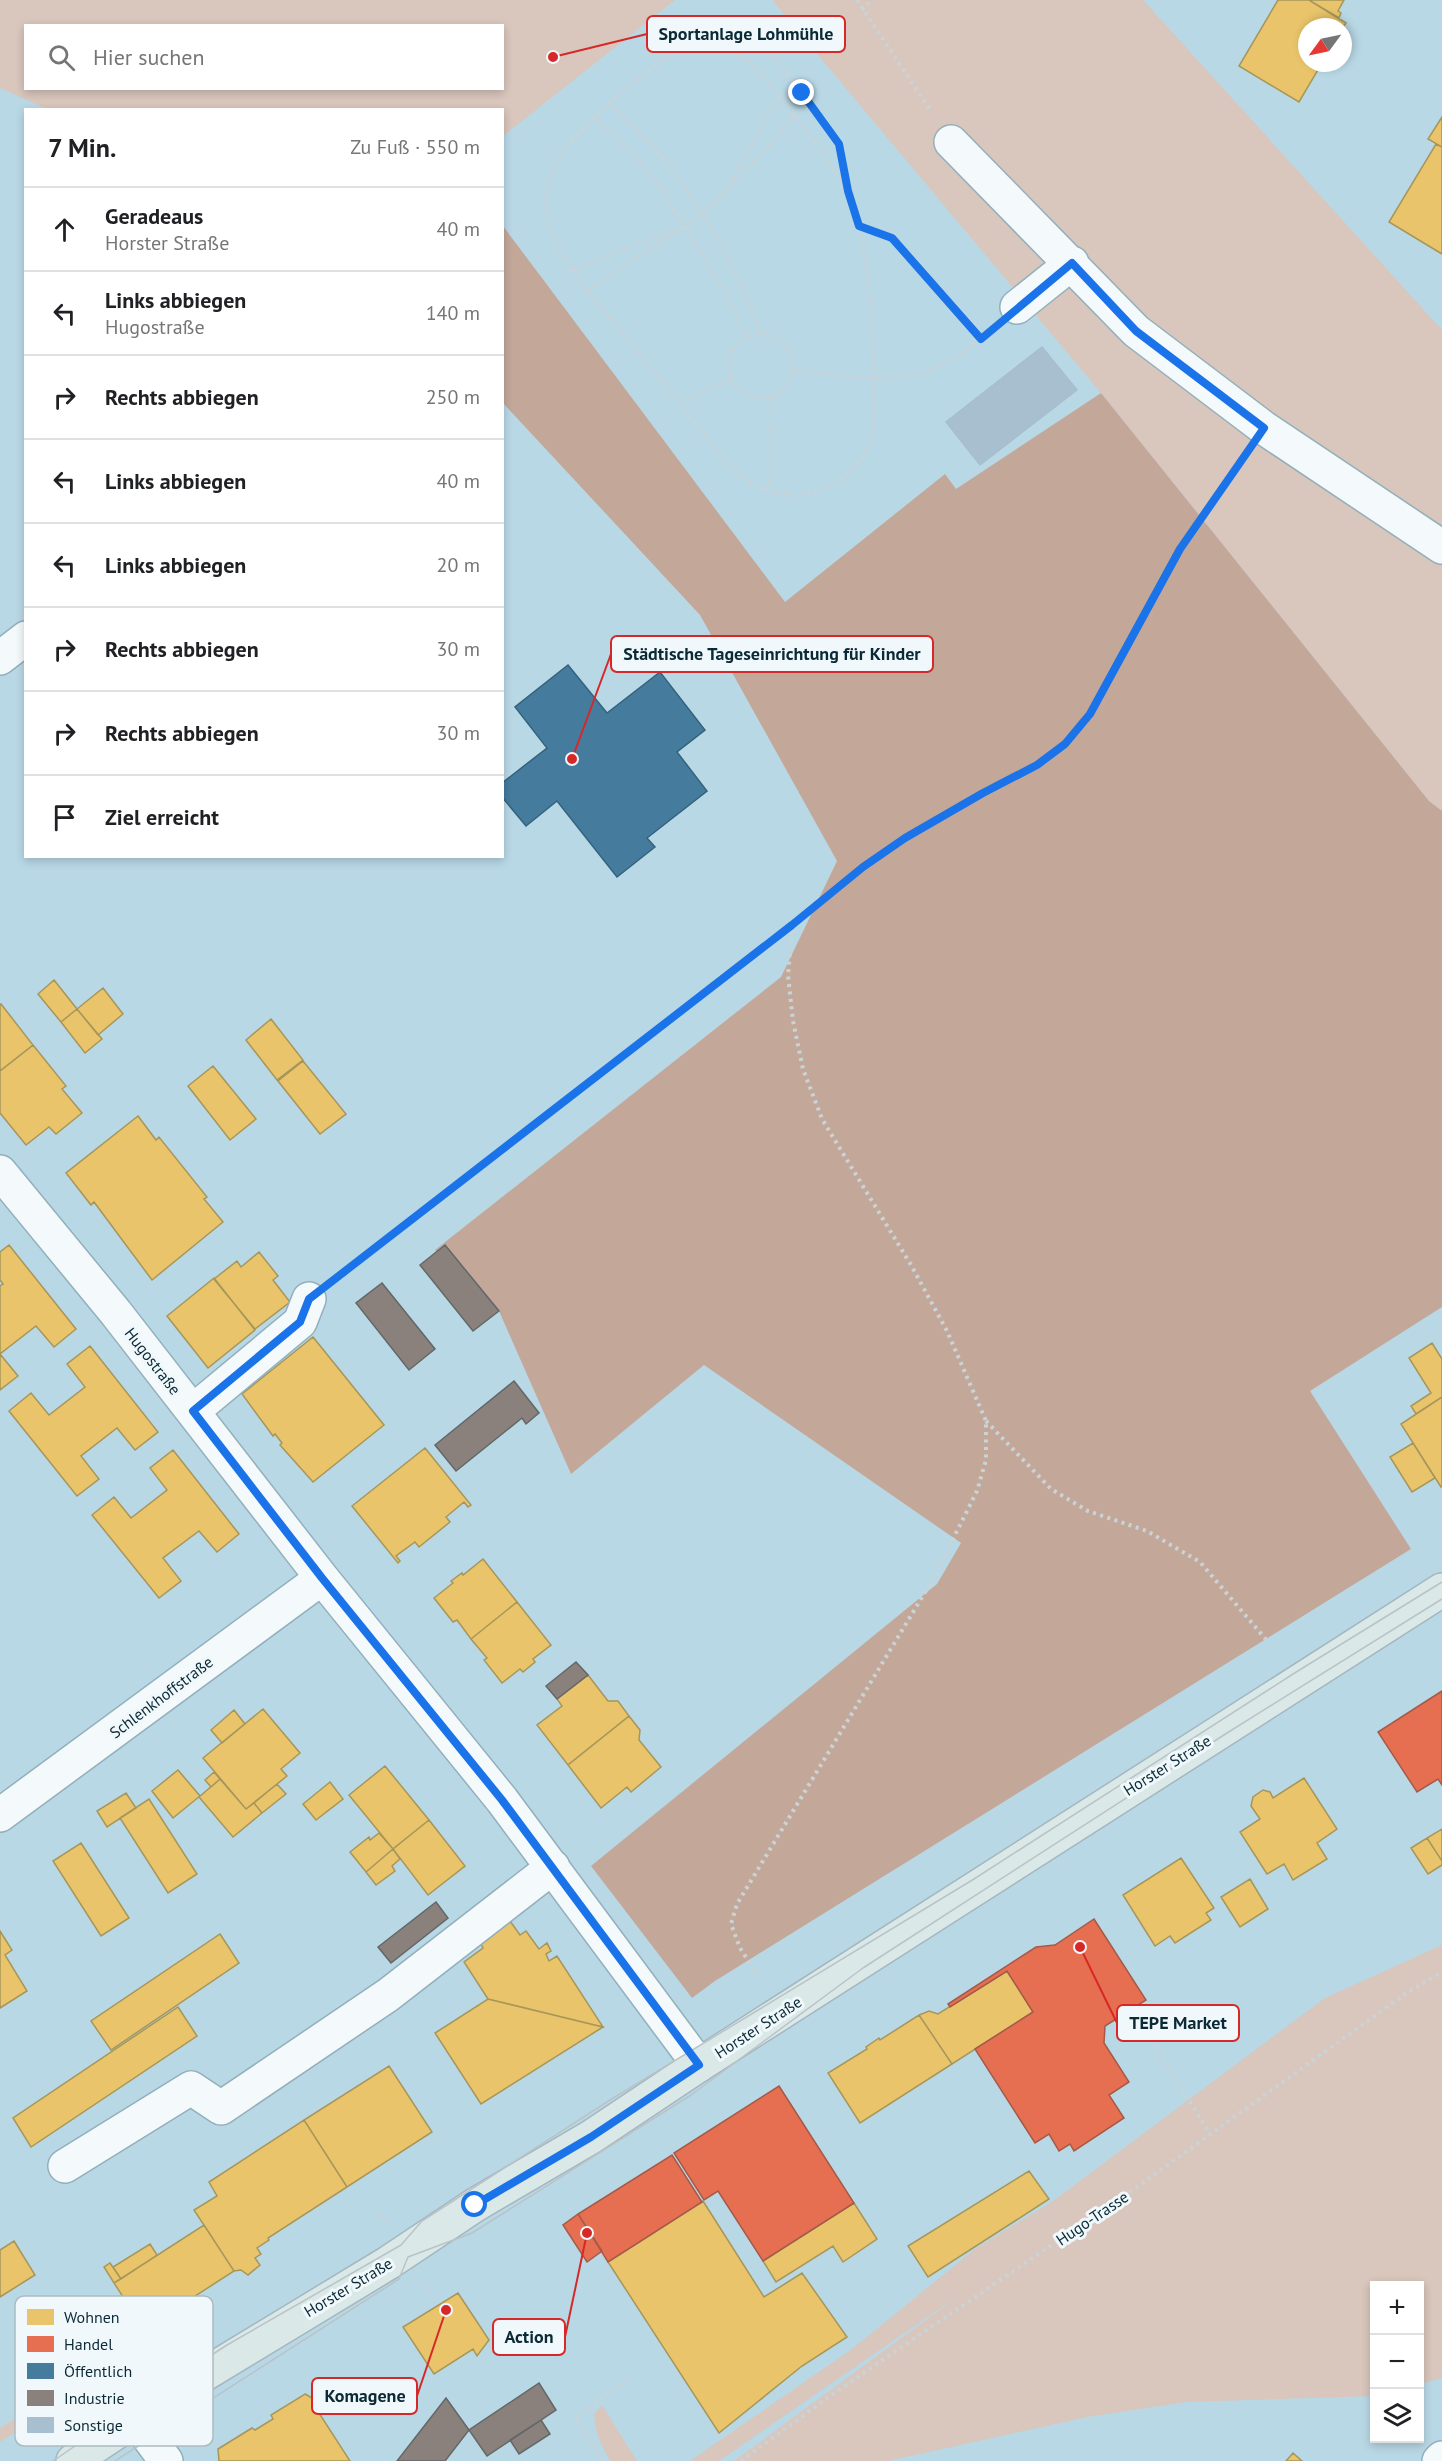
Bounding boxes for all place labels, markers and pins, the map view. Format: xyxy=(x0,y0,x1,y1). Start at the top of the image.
callout: Sportanlage Lohmühle xyxy=(647,16,845,52)
callout: Städtische Tageseinrichtung für Kinder xyxy=(611,636,933,672)
callout: TEPE Market xyxy=(1117,2005,1239,2041)
callout: Action xyxy=(493,2319,565,2355)
callout: Komagene xyxy=(312,2378,417,2414)

